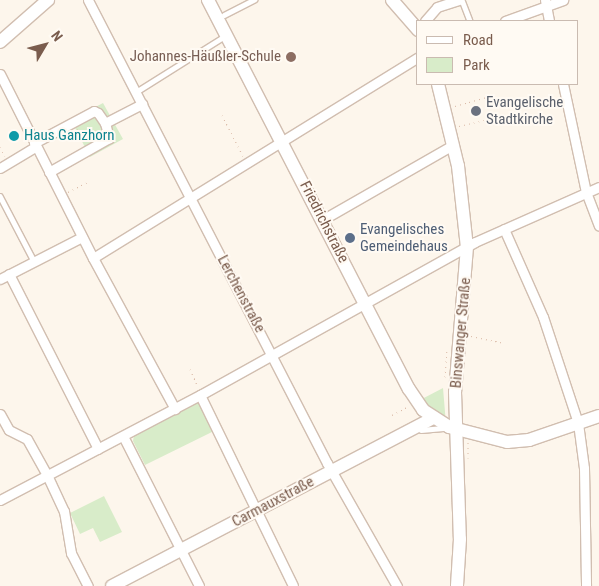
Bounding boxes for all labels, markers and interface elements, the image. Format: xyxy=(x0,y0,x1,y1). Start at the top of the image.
north arrow xyxy=(20,20,70,70)
legend xyxy=(416,20,579,85)
text: N xyxy=(48,28,66,44)
text: Road xyxy=(463,31,493,49)
place label: Johannes-Häußler-Schule xyxy=(130,48,281,66)
marker: Johannes-Häußler-Schule xyxy=(285,51,297,63)
text: Park xyxy=(463,56,490,74)
place label: Evangelische Stadtkirche xyxy=(486,93,563,128)
marker: Evangelische Stadtkirche xyxy=(470,105,482,117)
place label: Haus Ganzhorn xyxy=(24,127,115,145)
marker: Haus Ganzhorn xyxy=(8,130,20,142)
street label: Friedrichstraße xyxy=(296,178,352,266)
place label: Evangelisches Gemeindehaus xyxy=(360,220,448,255)
marker: Evangelisches Gemeindehaus xyxy=(344,232,356,244)
street label: Lerchenstraße xyxy=(213,252,269,336)
street label: Binswanger Straße xyxy=(447,277,475,389)
street label: Carmauxstraße xyxy=(229,473,317,531)

